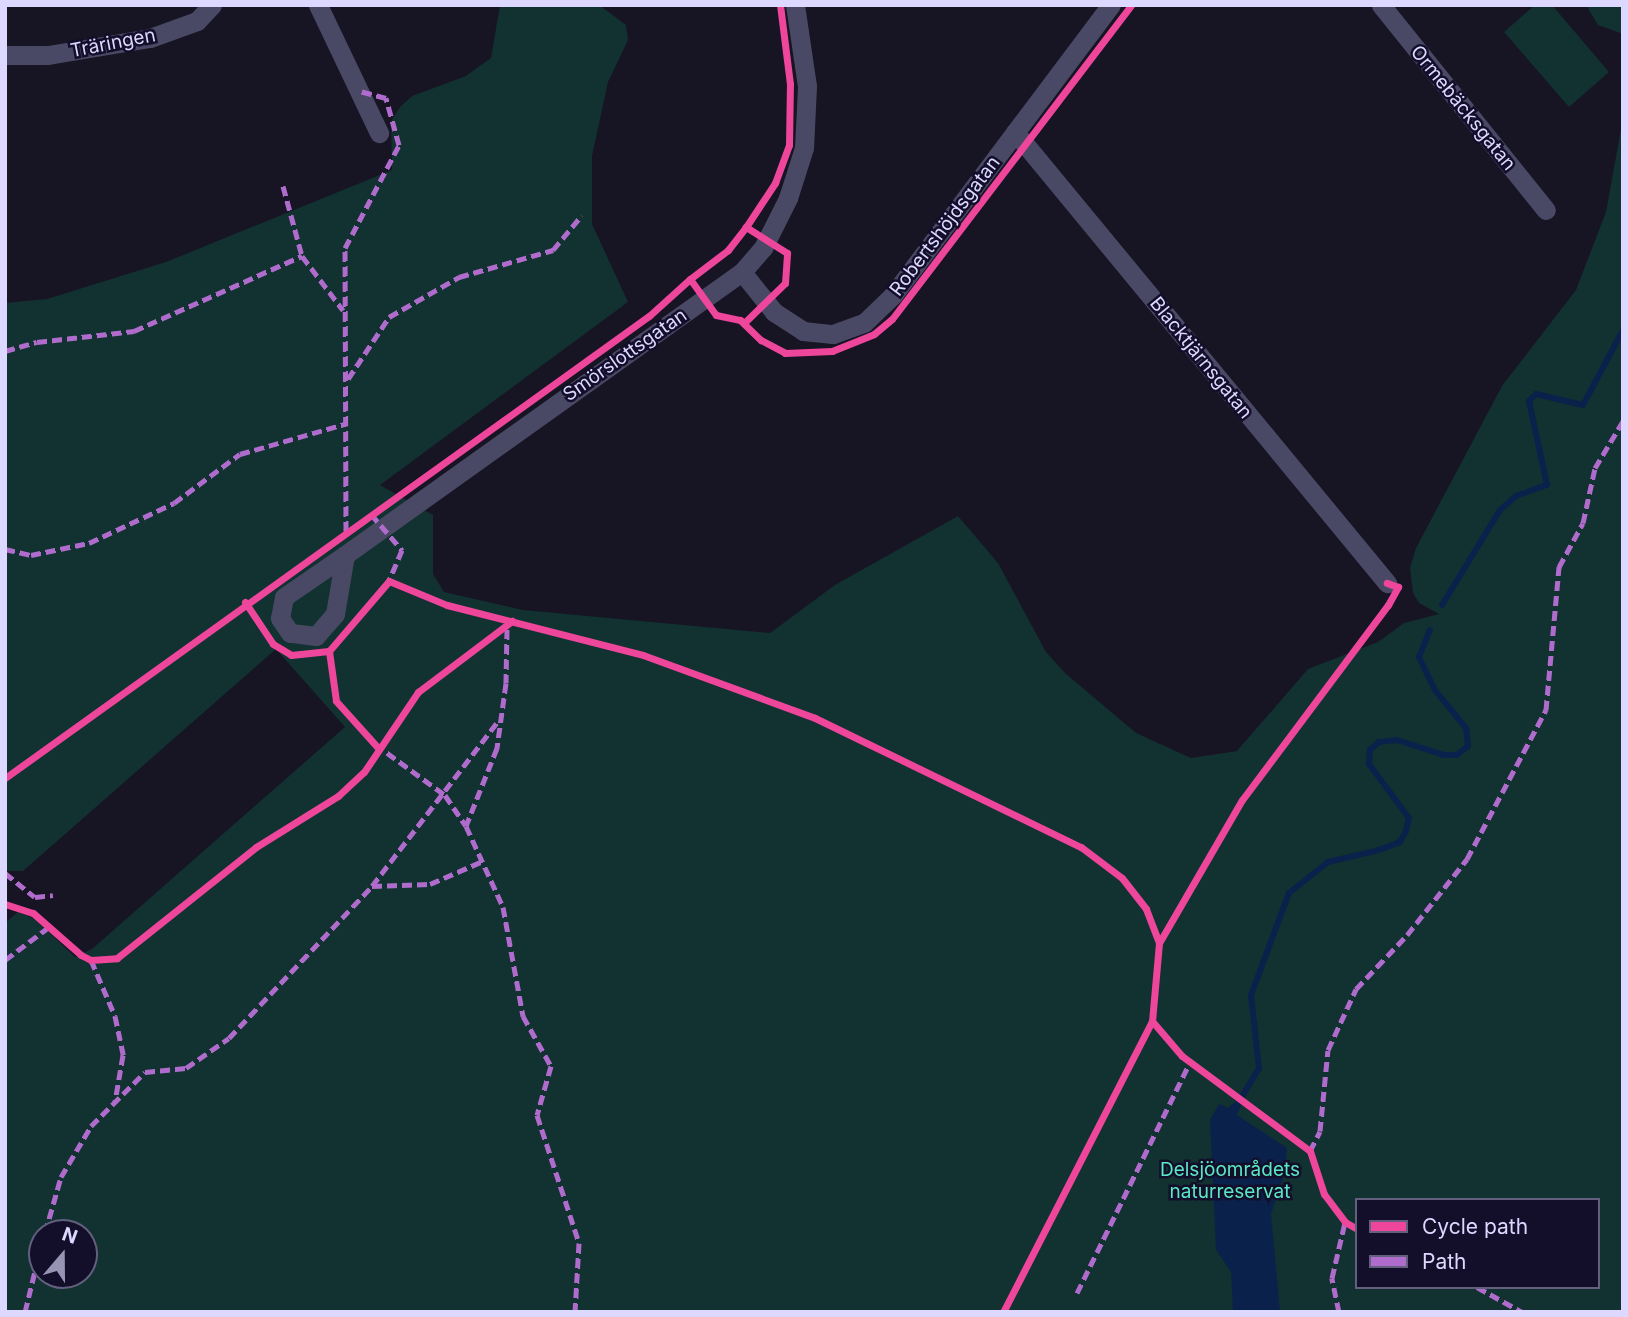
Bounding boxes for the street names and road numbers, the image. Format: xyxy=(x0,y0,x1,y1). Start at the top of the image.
street label: Träringen xyxy=(68,24,158,62)
street label: Ormebäcksgatan xyxy=(1406,41,1520,175)
street label: Robertshöjdsgatan xyxy=(885,152,1005,300)
street label: Blacktjärnsgatan xyxy=(1145,293,1257,423)
street label: Smörslottsgatan xyxy=(559,304,691,406)

